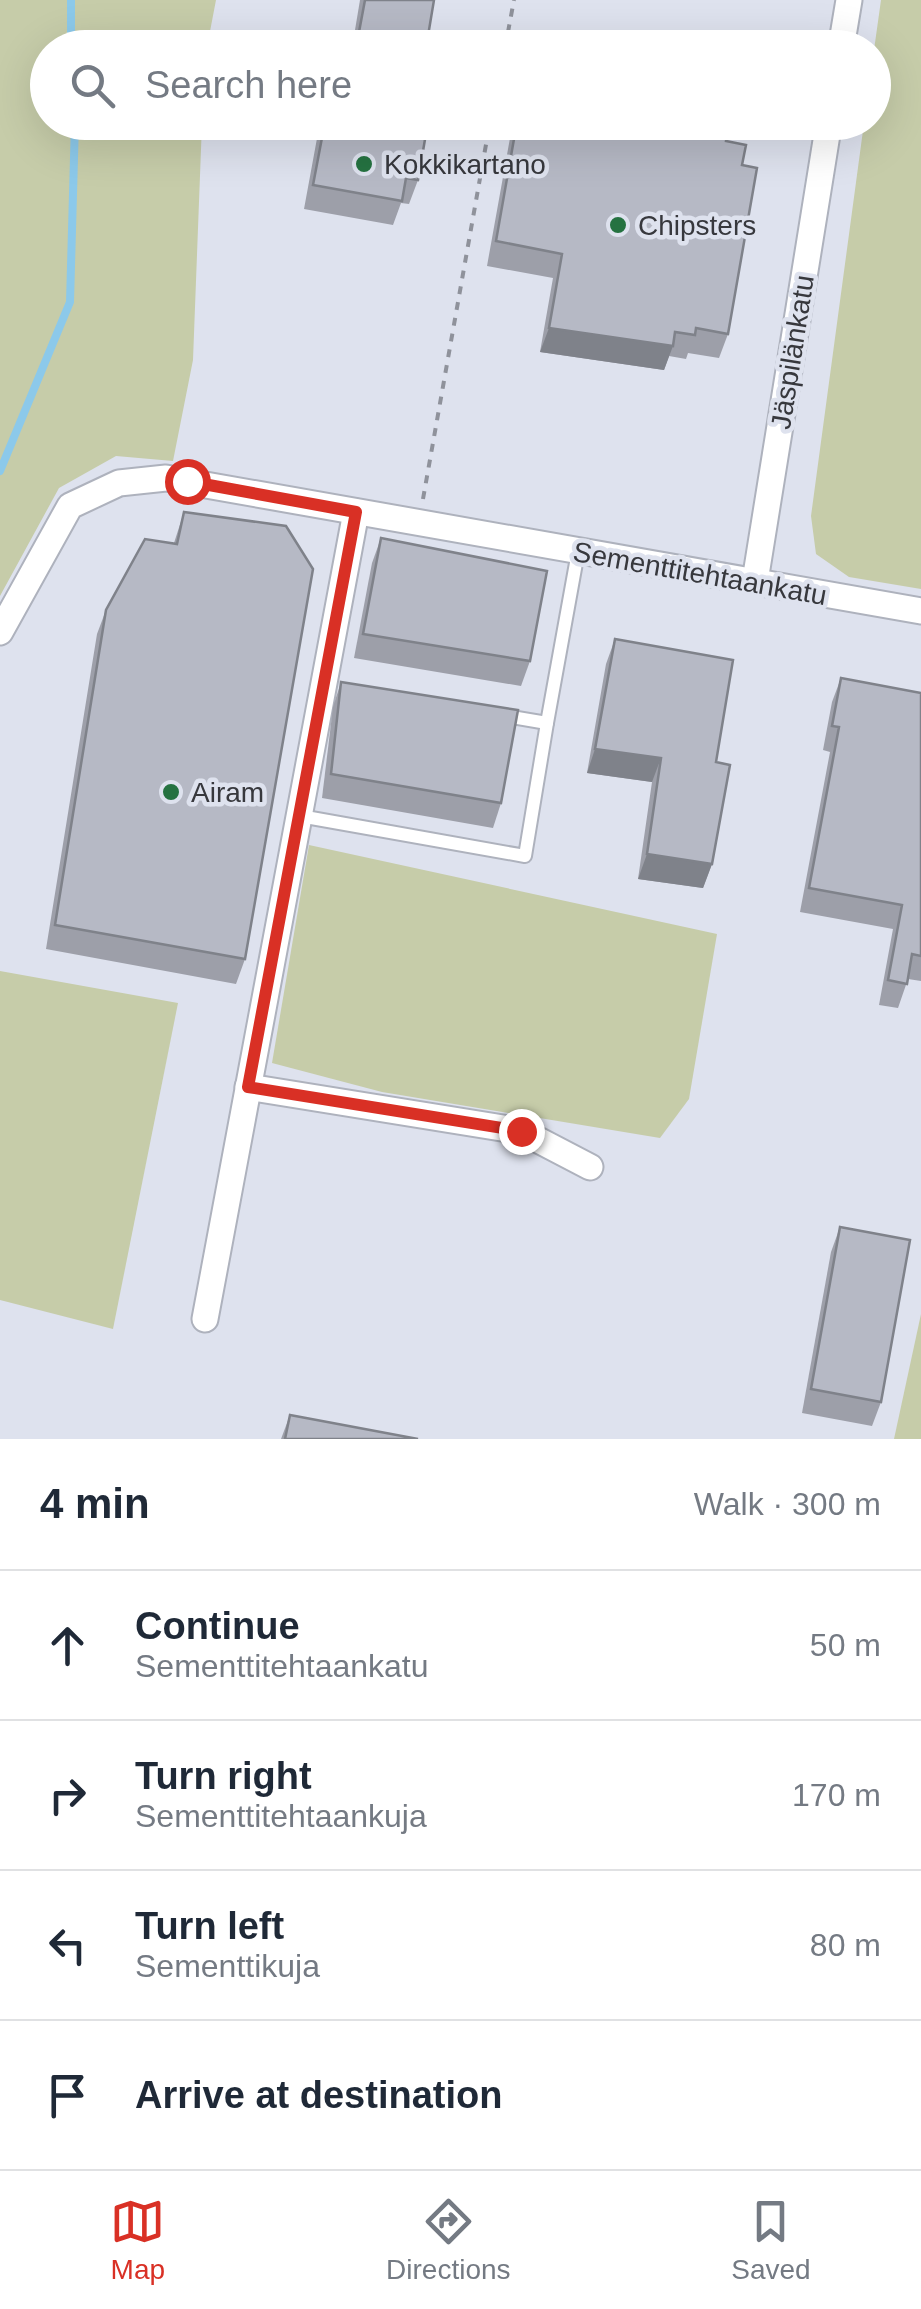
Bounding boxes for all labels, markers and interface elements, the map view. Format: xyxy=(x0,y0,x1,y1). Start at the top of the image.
search box xyxy=(30,30,891,140)
icon: search xyxy=(65,58,120,113)
text: Search here xyxy=(145,64,352,106)
place label: Kokkikartano xyxy=(384,149,546,180)
marker: Kokkikartano xyxy=(353,153,375,175)
place label: Chipsters xyxy=(638,210,756,241)
marker: Chipsters xyxy=(607,214,629,236)
street label: Jäspilänkatu xyxy=(765,273,820,431)
route start xyxy=(165,459,211,505)
street label: Sementtitehtaankatu xyxy=(571,536,829,611)
place label: Airam xyxy=(191,777,264,808)
marker: Airam xyxy=(160,781,182,803)
route end xyxy=(499,1109,545,1155)
text: 4 min xyxy=(40,1480,150,1527)
text: Walk · 300 m xyxy=(694,1486,881,1522)
text: Continue xyxy=(135,1605,300,1647)
icon: ahead xyxy=(40,1618,95,1673)
text: 50 m xyxy=(810,1627,881,1663)
text: Sementtitehtaankatu xyxy=(135,1648,429,1684)
text: Turn right xyxy=(135,1755,312,1797)
icon: right xyxy=(40,1768,95,1823)
text: 170 m xyxy=(792,1777,881,1813)
text: Sementtitehtaankuja xyxy=(135,1798,427,1834)
text: Turn left xyxy=(135,1905,284,1947)
icon: left xyxy=(40,1918,95,1973)
text: 80 m xyxy=(810,1927,881,1963)
text: Sementtikuja xyxy=(135,1948,320,1984)
icon: arrive xyxy=(40,2068,95,2123)
text: Arrive at destination xyxy=(135,2074,502,2116)
tab: Map xyxy=(110,2194,165,2286)
tab: Directions xyxy=(386,2194,511,2286)
tab: Saved xyxy=(731,2194,811,2286)

